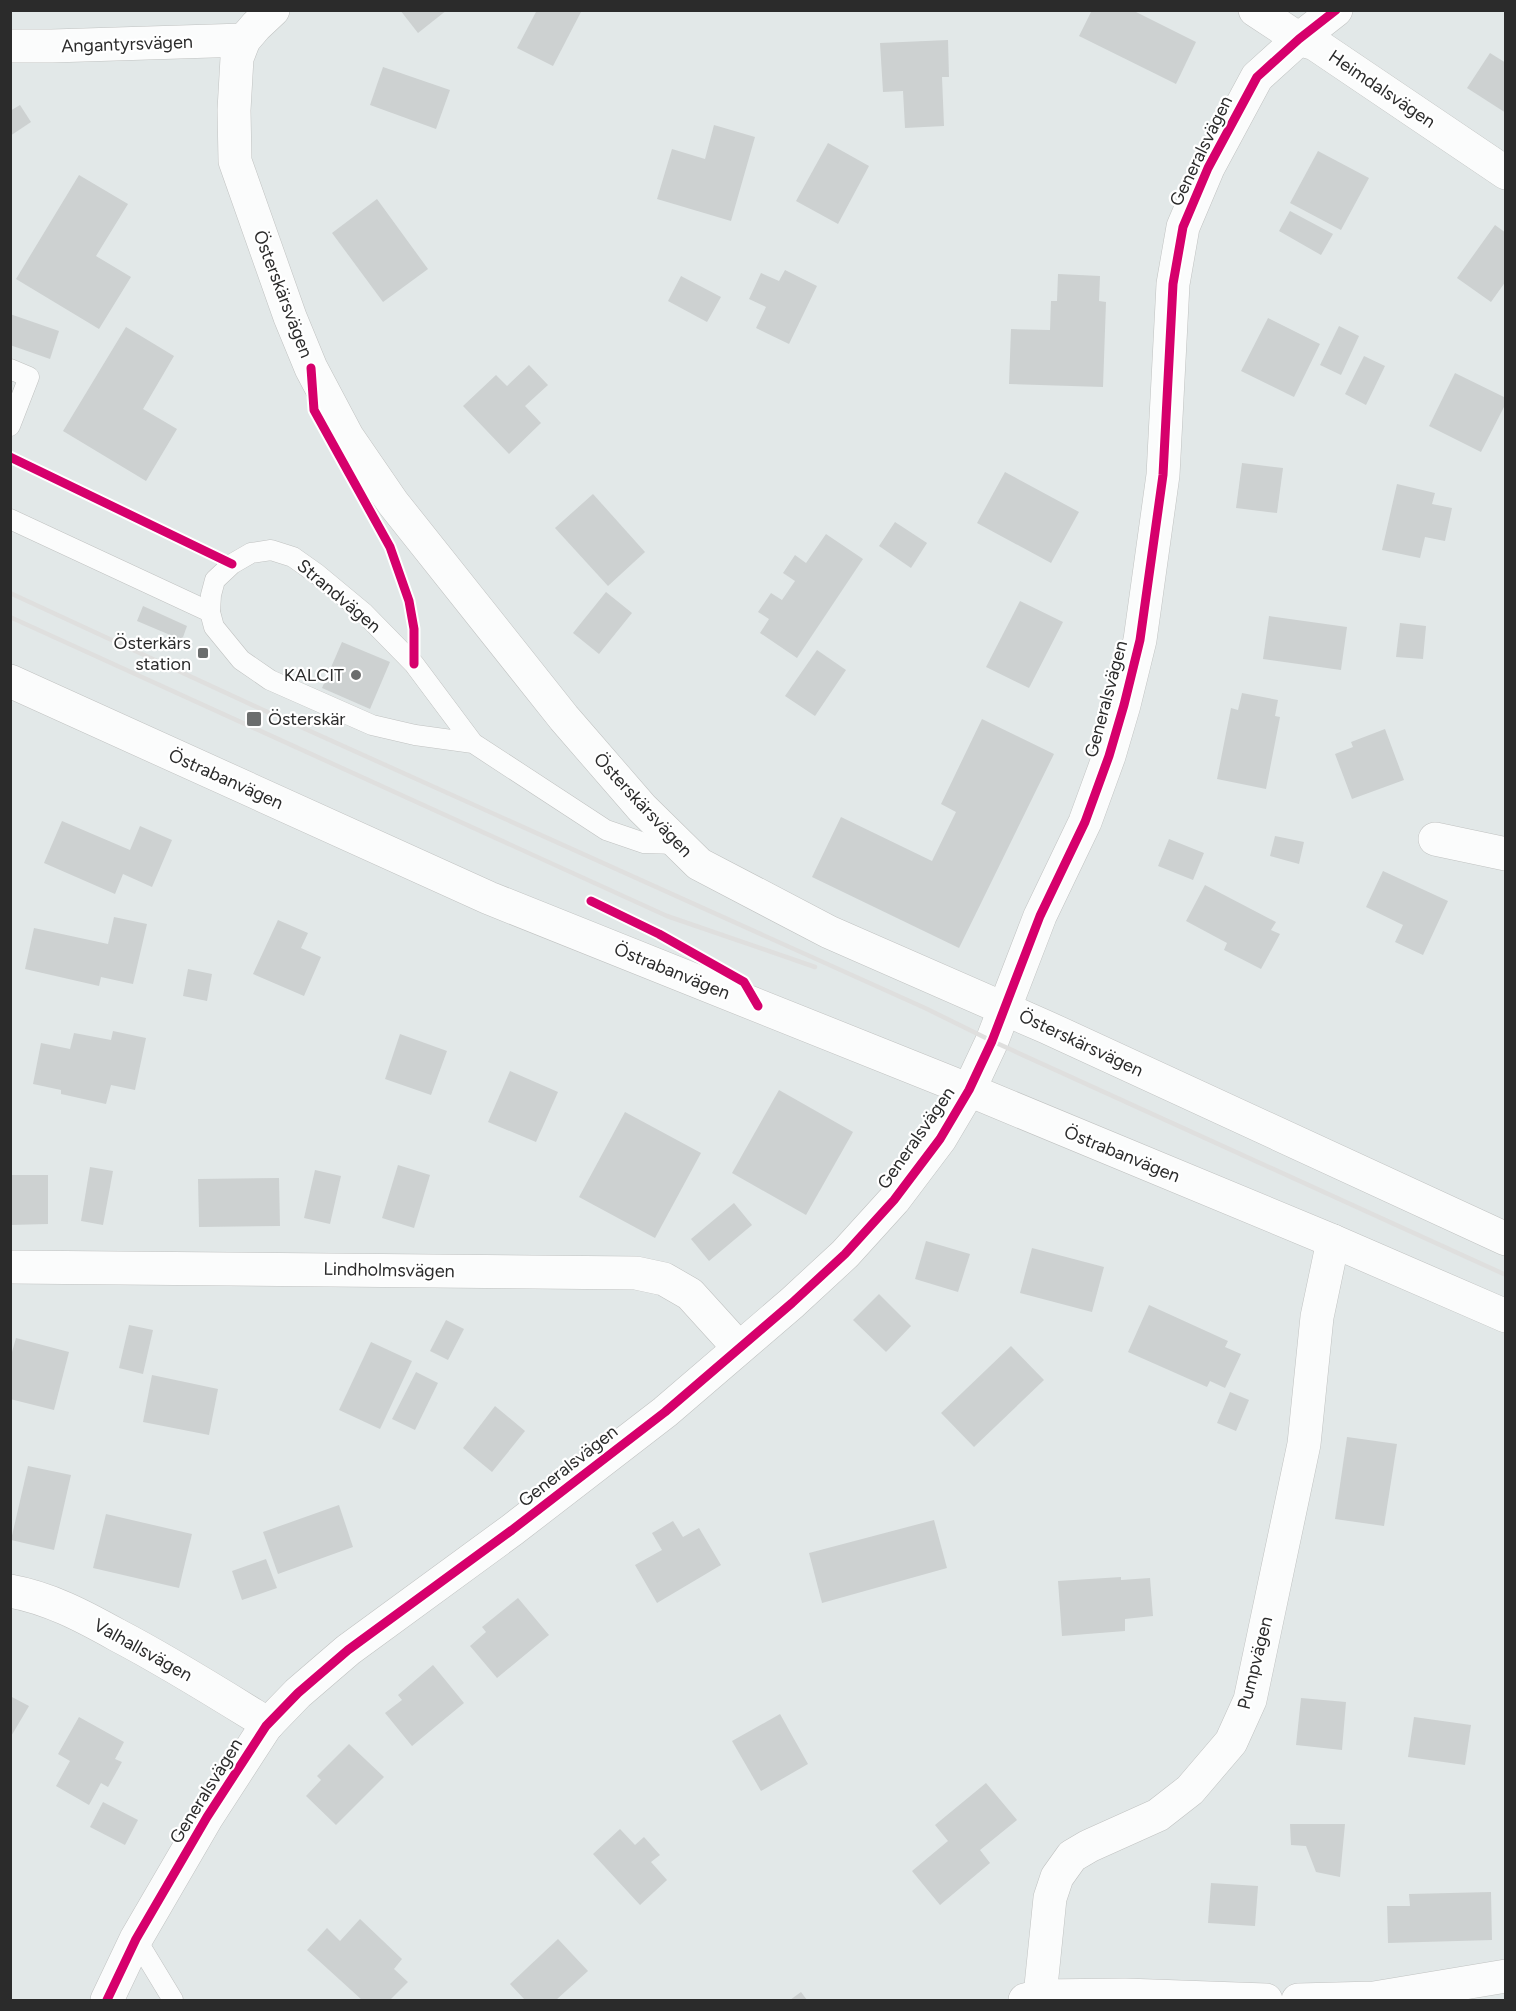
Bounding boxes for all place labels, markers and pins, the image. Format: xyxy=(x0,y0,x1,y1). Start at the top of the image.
place label: Österkärs station xyxy=(114,632,191,675)
marker: Österkärs station xyxy=(196,646,210,660)
place label: KALCIT xyxy=(284,664,344,686)
marker: KALCIT xyxy=(349,668,363,682)
place label: Österskär xyxy=(268,708,345,730)
marker: Österskär xyxy=(245,710,263,728)

